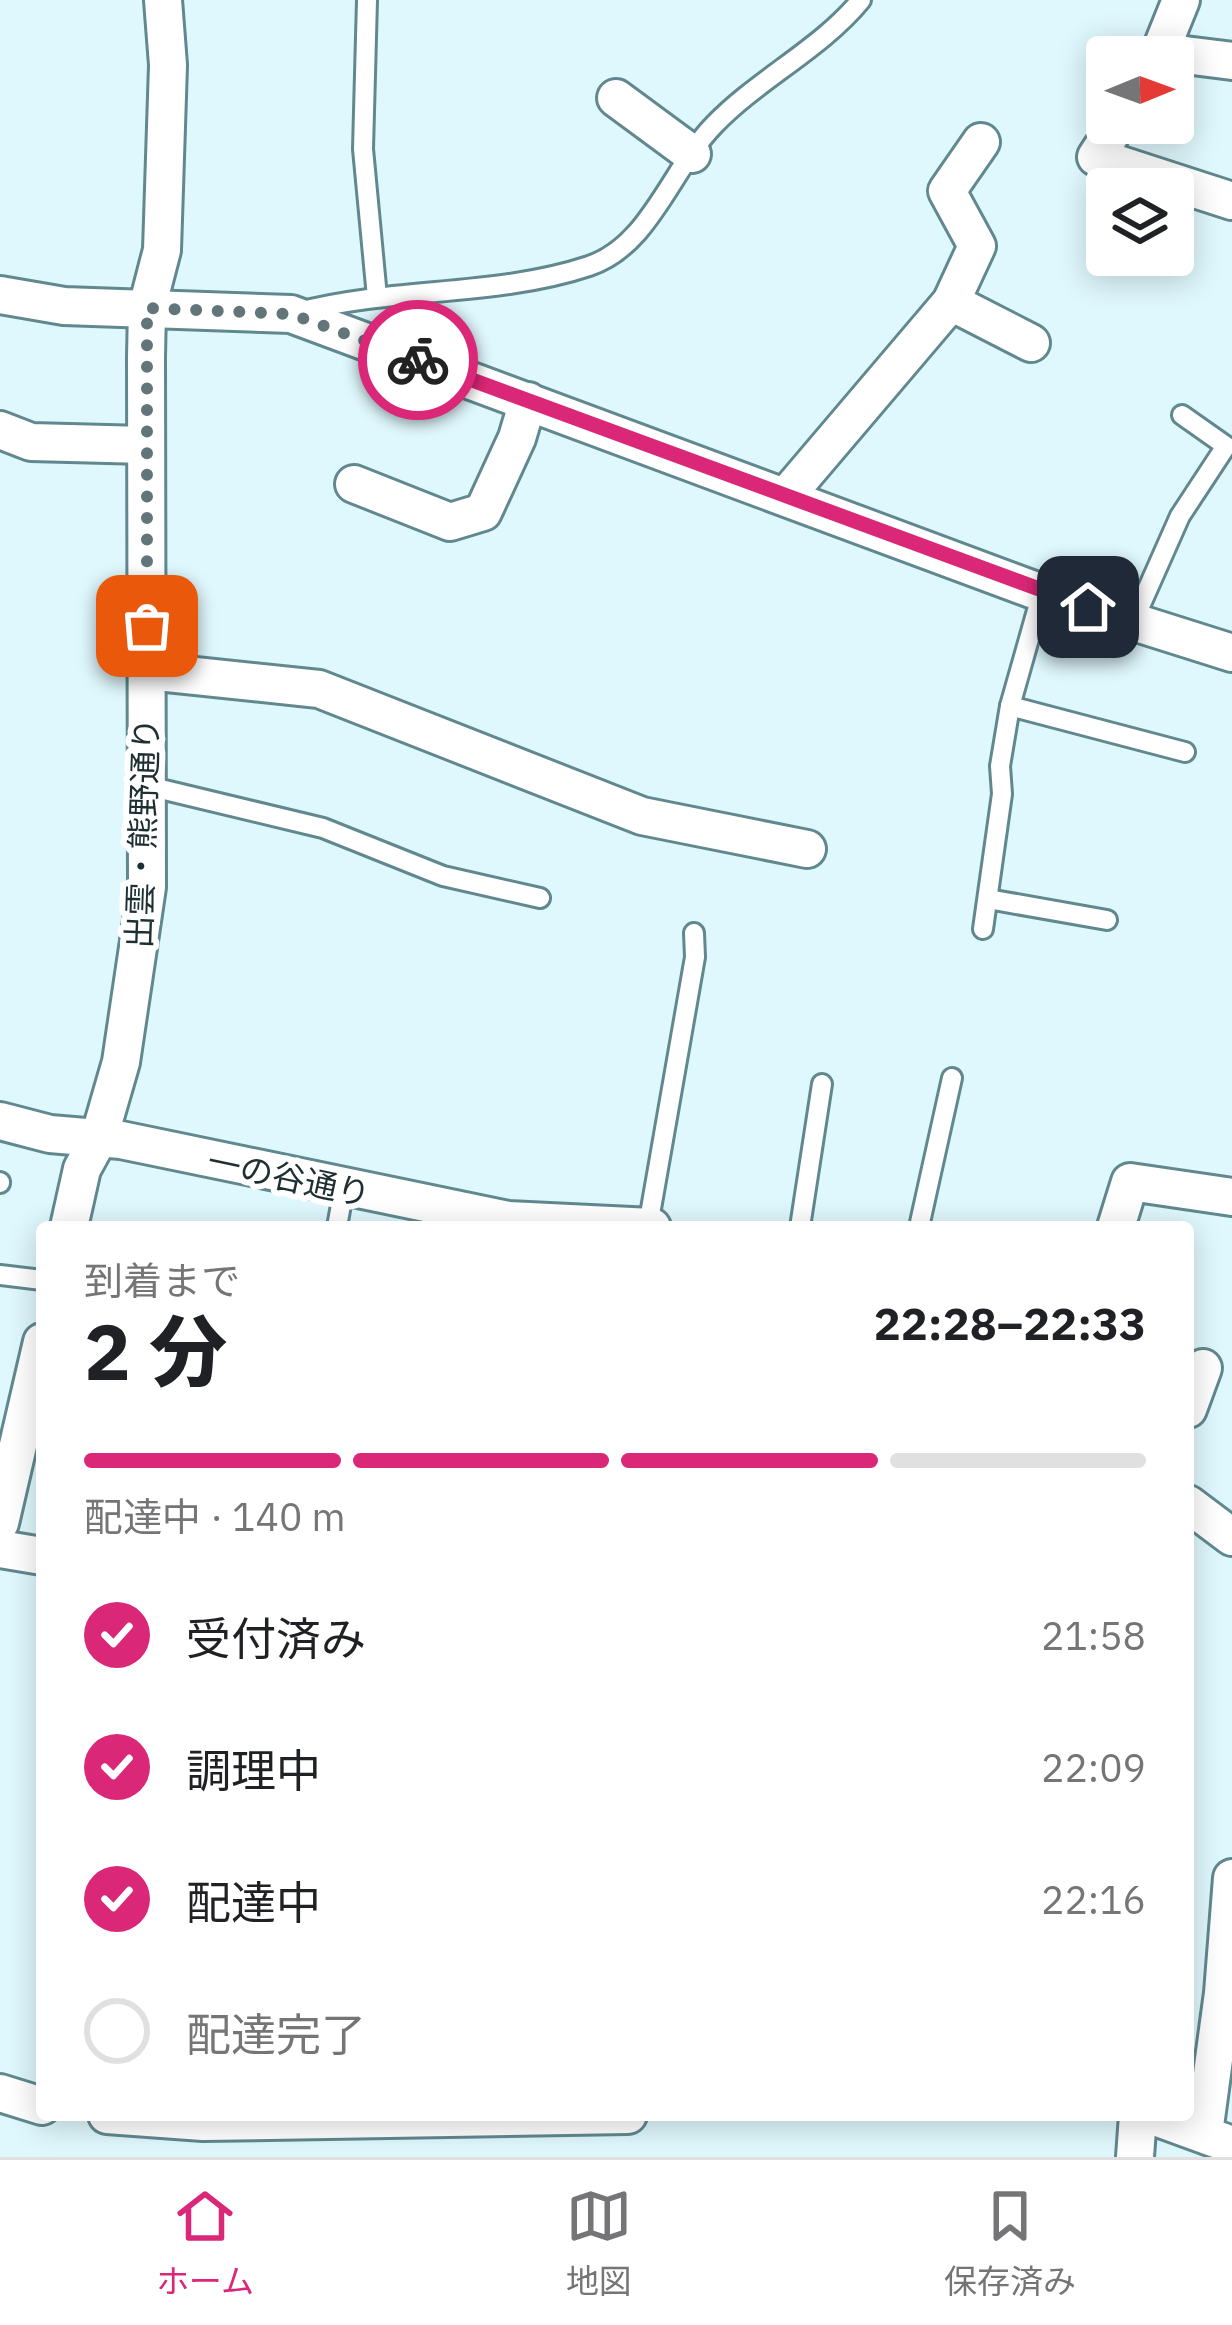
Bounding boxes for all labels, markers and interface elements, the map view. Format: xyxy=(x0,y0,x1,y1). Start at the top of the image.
north arrow xyxy=(1086,36,1194,144)
map controls xyxy=(1086,36,1194,276)
button: layers xyxy=(1086,168,1194,276)
courier xyxy=(358,300,478,420)
icon: bike xyxy=(385,327,451,393)
pin xyxy=(1037,556,1139,658)
icon: home xyxy=(1055,574,1121,640)
pin xyxy=(96,575,198,677)
icon: bag xyxy=(114,593,180,659)
street label: 出雲・熊野通り xyxy=(116,717,168,949)
street label: 一の谷通り xyxy=(204,1139,374,1215)
text: 到着まで xyxy=(84,1255,240,1306)
text: 22:28–22:33 xyxy=(874,1294,1146,1352)
text: 2 分 xyxy=(84,1300,227,1401)
text: 配達中 · 140 m xyxy=(84,1491,346,1542)
icon: check xyxy=(84,1602,150,1668)
text: 受付済み xyxy=(186,1609,366,1667)
text: 21:58 xyxy=(1041,1610,1146,1661)
icon: check xyxy=(84,1734,150,1800)
text: 調理中 xyxy=(186,1741,321,1799)
text: 22:09 xyxy=(1041,1742,1146,1793)
icon: check xyxy=(84,1866,150,1932)
text: 配達中 xyxy=(186,1873,321,1931)
text: 22:16 xyxy=(1041,1874,1146,1925)
text: 配達完了 xyxy=(186,2005,366,2063)
tab: ホーム xyxy=(156,2183,254,2303)
tab: 地図 xyxy=(566,2183,632,2303)
tab: 保存済み xyxy=(944,2183,1076,2303)

